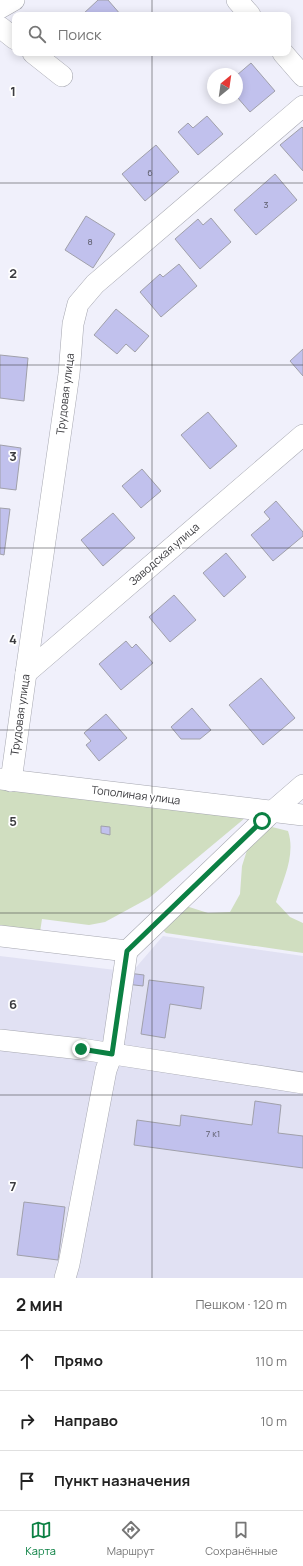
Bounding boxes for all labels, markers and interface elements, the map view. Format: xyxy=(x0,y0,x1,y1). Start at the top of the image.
search box xyxy=(12,12,291,56)
icon: search xyxy=(26,23,48,45)
text: Поиск xyxy=(58,24,102,45)
north arrow xyxy=(207,68,243,104)
text: 1 xyxy=(10,82,16,100)
house number: 6 xyxy=(147,166,153,179)
house number: 3 xyxy=(264,198,269,211)
house number: 8 xyxy=(87,235,93,248)
text: 2 xyxy=(9,264,17,282)
street label: Трудовая улица xyxy=(52,352,77,436)
text: 3 xyxy=(9,447,17,465)
street label: Заводская улица xyxy=(125,519,202,588)
text: 4 xyxy=(9,630,17,648)
street label: Трудовая улица xyxy=(6,673,33,757)
street label: Тополиная улица xyxy=(91,782,181,807)
text: 5 xyxy=(9,812,17,830)
route start xyxy=(253,812,271,830)
text: 6 xyxy=(9,995,17,1013)
route end xyxy=(72,1040,90,1058)
house number: 7 к1 xyxy=(206,1127,220,1140)
text: 7 xyxy=(10,1177,17,1195)
text: 2 мин xyxy=(16,1293,63,1316)
text: Пешком · 120 m xyxy=(195,1295,287,1313)
icon: ahead xyxy=(16,1350,38,1372)
text: Прямо xyxy=(54,1350,103,1371)
text: 110 m xyxy=(255,1352,287,1370)
icon: right xyxy=(16,1410,38,1432)
text: Направо xyxy=(54,1410,118,1431)
text: 10 m xyxy=(260,1412,287,1430)
icon: arrive xyxy=(16,1470,38,1492)
text: Пункт назначения xyxy=(54,1470,190,1491)
tab: Карта xyxy=(25,1519,56,1558)
tab: Маршрут xyxy=(107,1519,155,1558)
tab: Сохранённые xyxy=(205,1519,278,1558)

